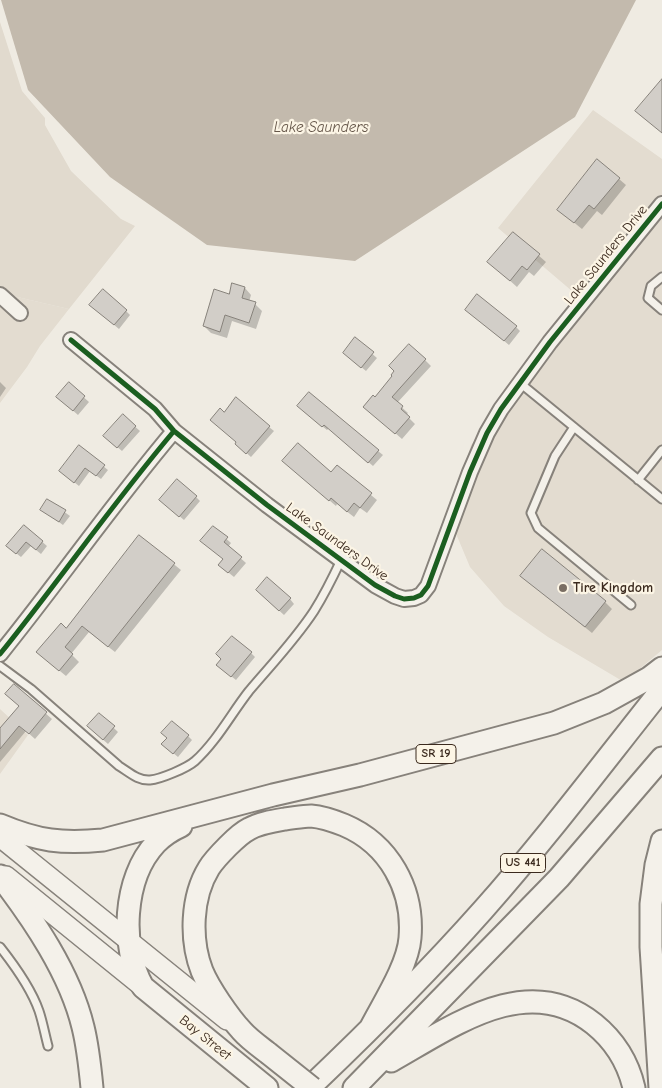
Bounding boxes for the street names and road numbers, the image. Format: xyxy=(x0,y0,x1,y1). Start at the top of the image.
street label: Lake Saunders Drive xyxy=(561,202,651,308)
street label: Lake Saunders Drive xyxy=(282,499,392,585)
road number: SR 19 xyxy=(416,744,456,764)
road number: US 441 xyxy=(500,854,546,872)
street label: Bay Street xyxy=(176,1012,234,1064)

